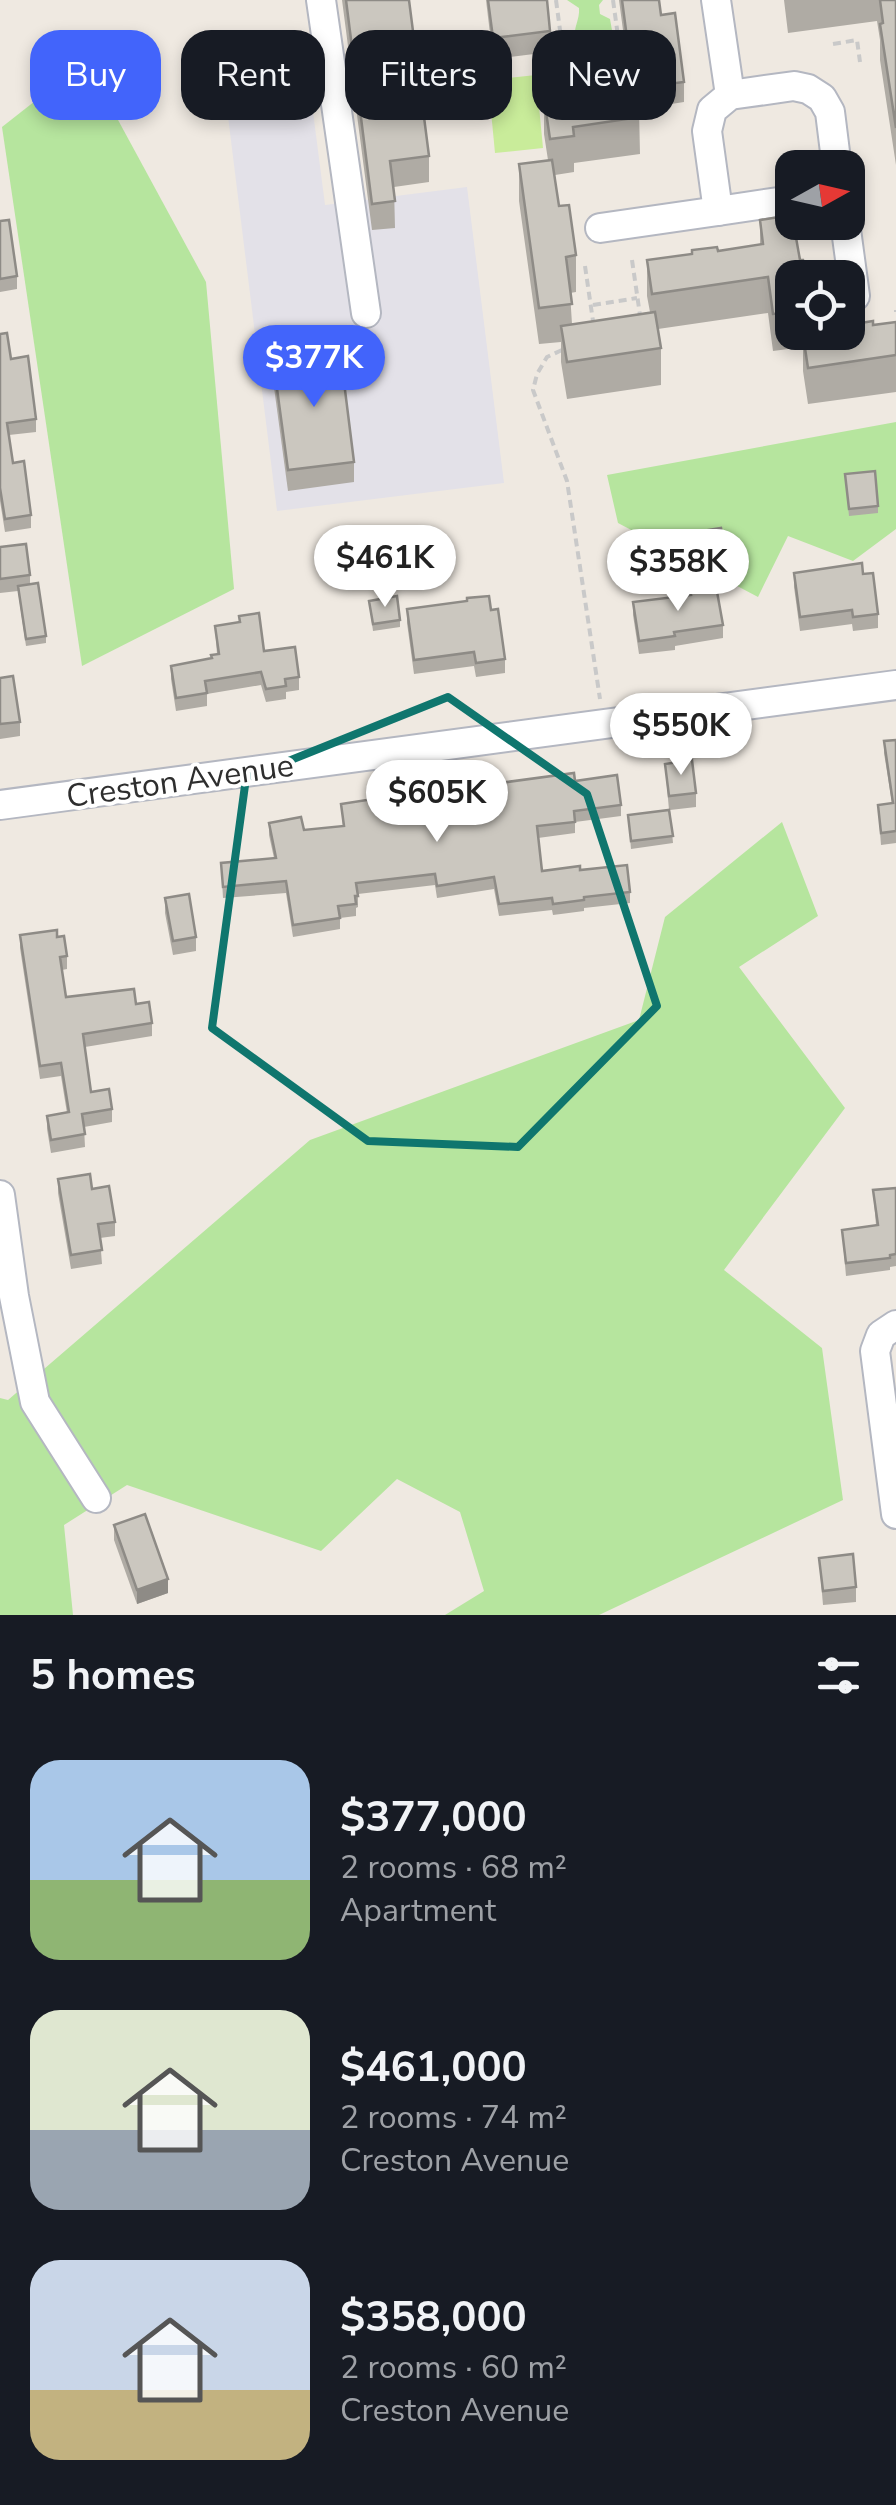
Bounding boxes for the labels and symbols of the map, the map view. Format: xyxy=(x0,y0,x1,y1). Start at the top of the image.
north arrow xyxy=(775,150,865,240)
pin: $377K xyxy=(244,325,384,410)
pin: $461K xyxy=(315,525,455,610)
pin: $358K xyxy=(608,529,748,614)
pin: $550K xyxy=(611,693,751,778)
street label: Creston Avenue xyxy=(64,744,296,818)
pin: $605K xyxy=(367,760,507,845)

